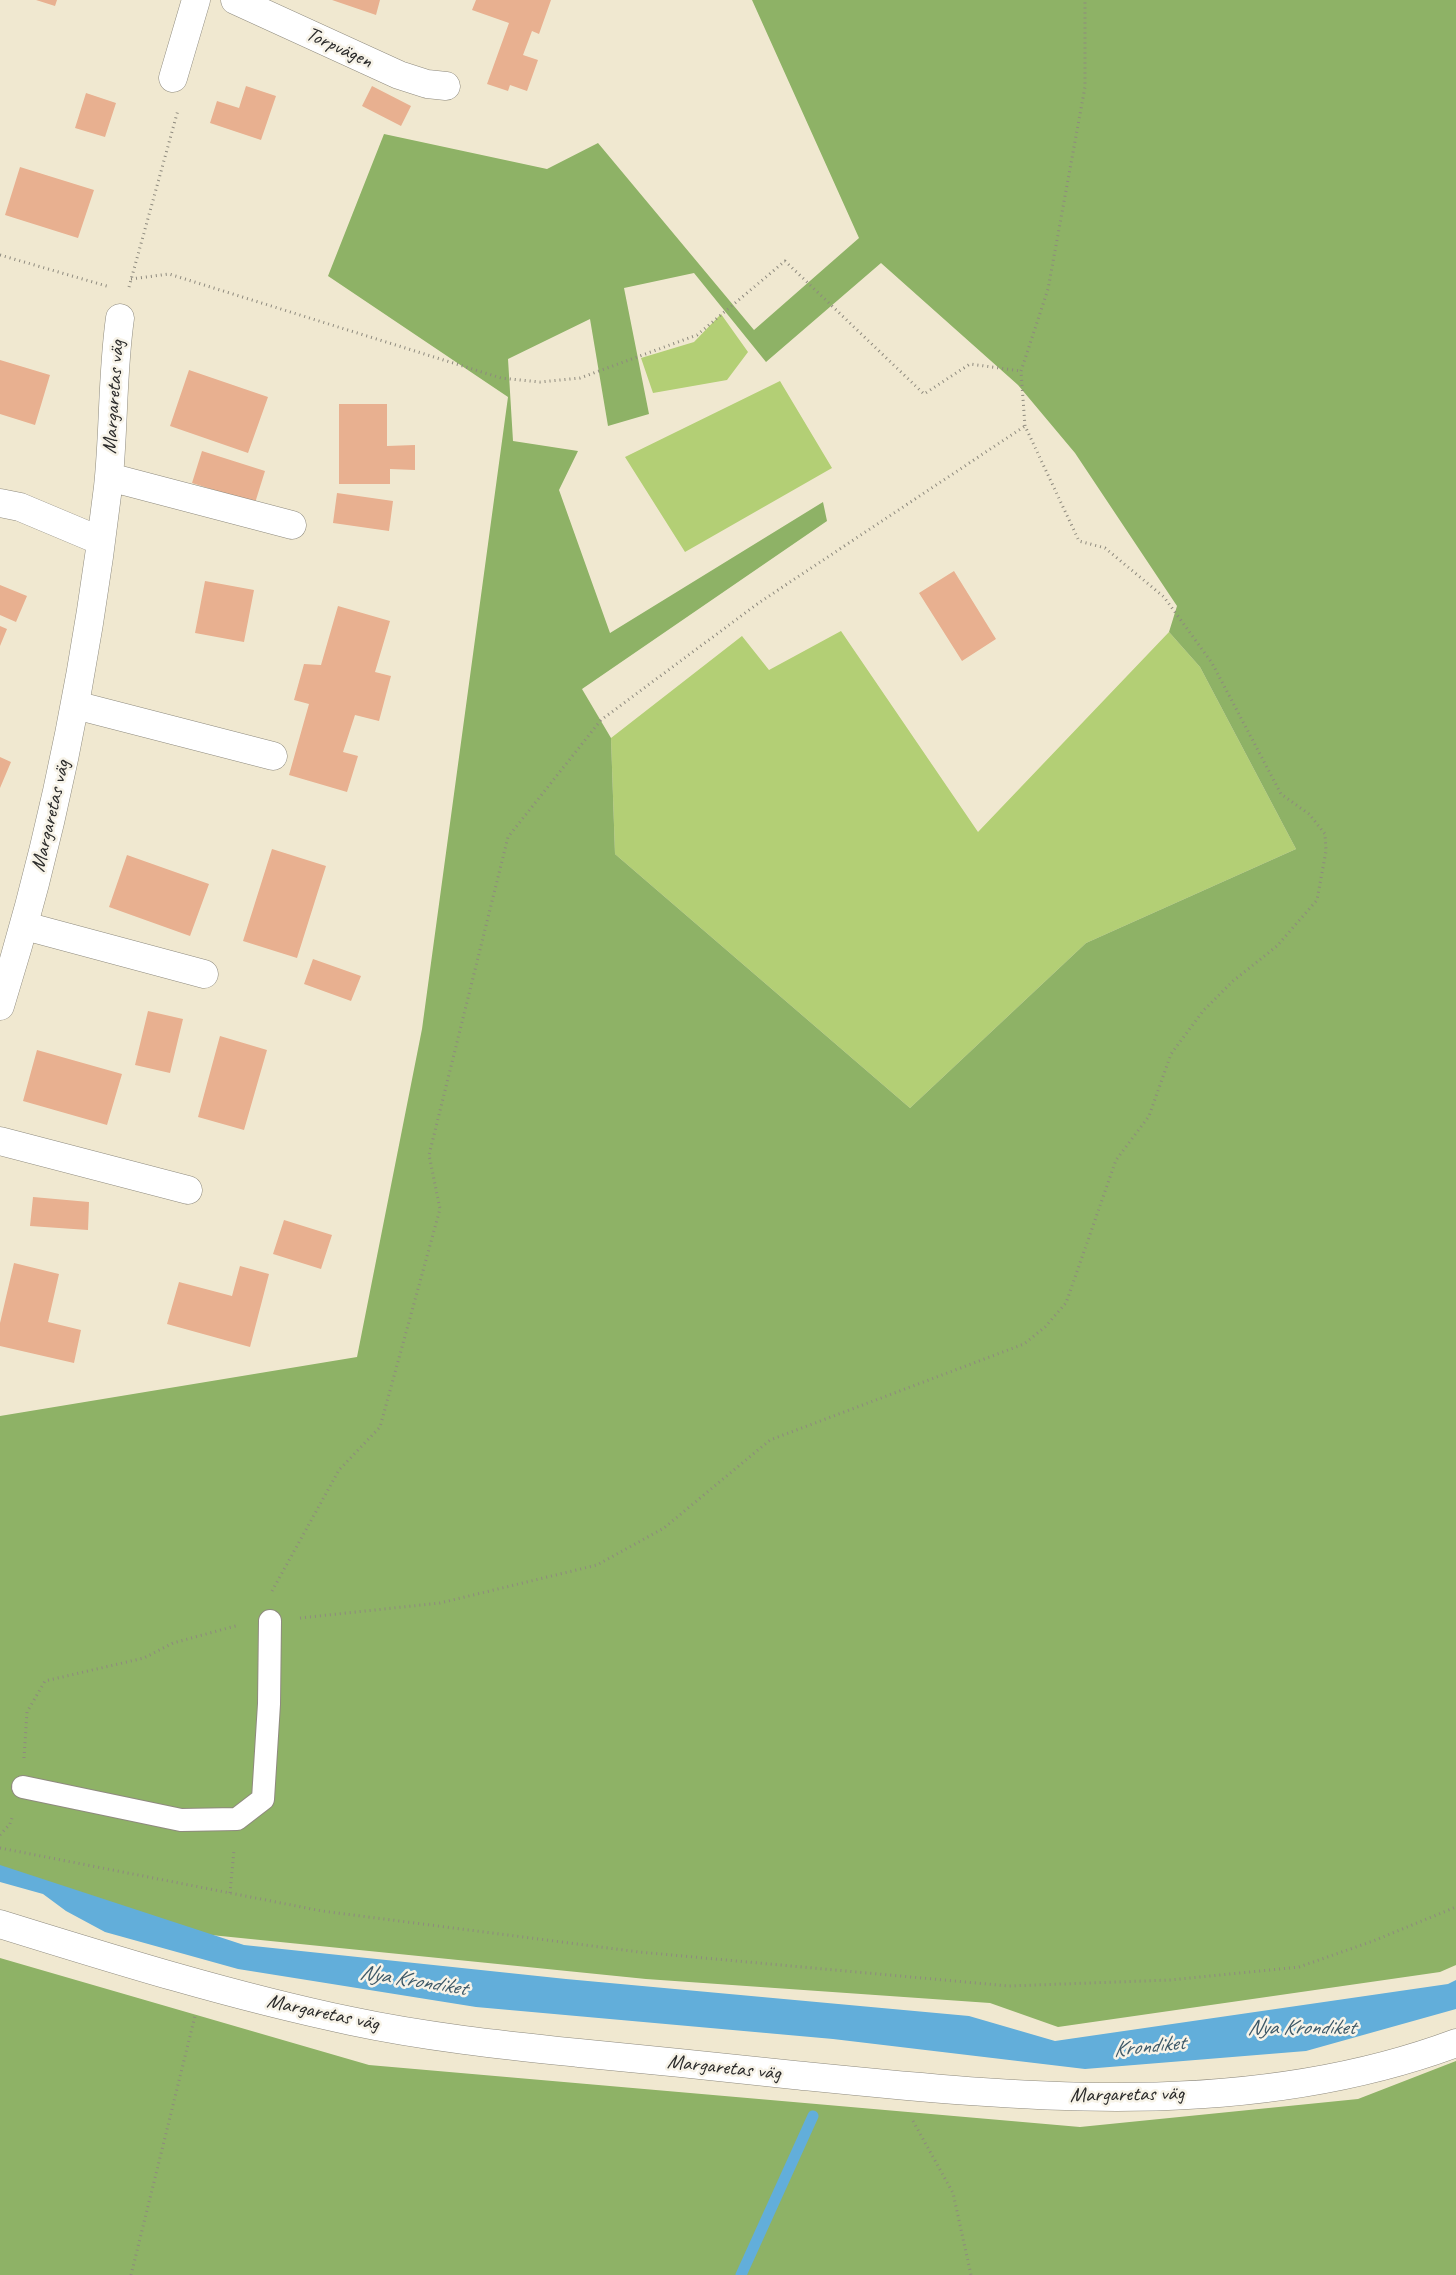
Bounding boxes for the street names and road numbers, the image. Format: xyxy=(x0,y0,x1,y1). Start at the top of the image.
street label: Torpvägen xyxy=(302,22,376,74)
street label: Margaretas väg xyxy=(97,339,131,455)
street label: Margaretas väg xyxy=(26,758,76,874)
street label: Margaretas väg xyxy=(265,1989,381,2037)
street label: Margaretas väg xyxy=(666,2050,782,2086)
street label: Margaretas väg xyxy=(1070,2081,1184,2109)

